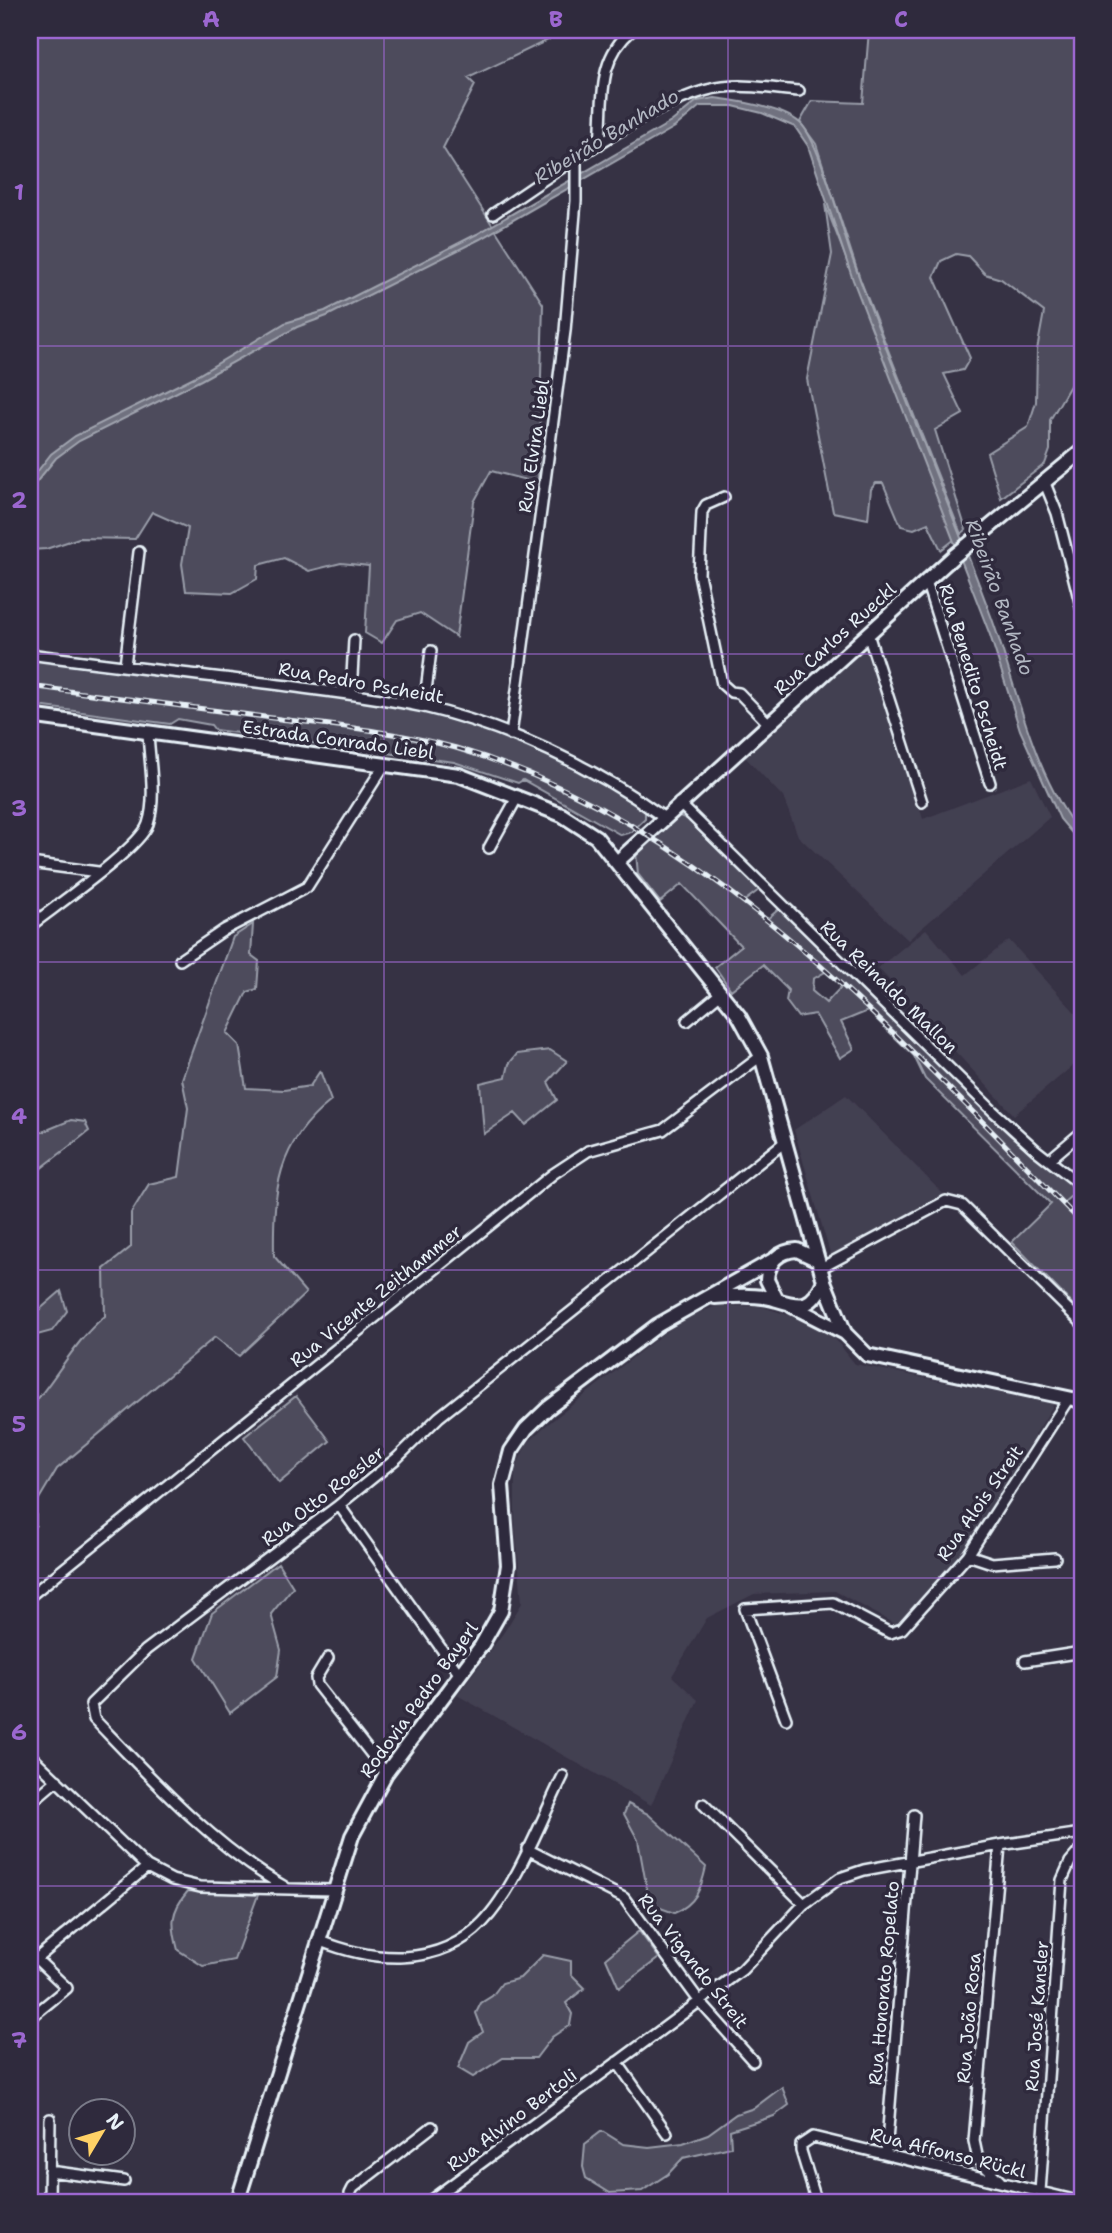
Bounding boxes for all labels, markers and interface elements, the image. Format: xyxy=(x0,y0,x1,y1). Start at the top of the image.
text: A xyxy=(202,4,220,34)
text: B xyxy=(549,4,563,34)
text: C xyxy=(894,4,908,34)
water label: Ribeirão Banhado xyxy=(529,83,683,190)
text: 1 xyxy=(14,177,24,207)
street label: Rua Elvira Liebl xyxy=(513,377,555,514)
text: 2 xyxy=(11,485,27,515)
water label: Ribeirão Banhado xyxy=(960,515,1039,679)
street label: Rua Carlos Rueckl xyxy=(769,577,902,700)
street label: Rua Benedito Pscheidt xyxy=(933,581,1013,773)
street label: Rua Pedro Pscheidt xyxy=(276,657,446,709)
street label: Estrada Conrado Liebl xyxy=(241,715,436,765)
text: 3 xyxy=(11,793,27,823)
street label: Rua Reinaldo Mallon xyxy=(815,915,963,1059)
text: 4 xyxy=(11,1101,27,1131)
street label: Rua Vicente Zeithammer xyxy=(285,1219,467,1373)
text: 5 xyxy=(12,1409,26,1439)
street label: Rua Alois Streit xyxy=(931,1440,1029,1566)
street label: Rua Otto Roesler xyxy=(257,1441,389,1551)
street label: Rodovia Pedro Bayerl xyxy=(354,1617,484,1783)
text: 6 xyxy=(11,1717,27,1747)
street label: Rua Honorato Ropelato xyxy=(863,1880,905,2086)
street label: Rua Vigando Streit xyxy=(633,1888,754,2034)
street label: Rua José Kansler xyxy=(1020,1940,1054,2092)
street label: Rua João Rosa xyxy=(951,1951,987,2085)
text: 7 xyxy=(11,2025,27,2055)
street label: Rua Alvino Bertoli xyxy=(442,2063,582,2177)
north arrow xyxy=(66,2096,136,2166)
text: N xyxy=(101,2108,129,2135)
street label: Rua Affonso Rückl xyxy=(868,2122,1029,2184)

